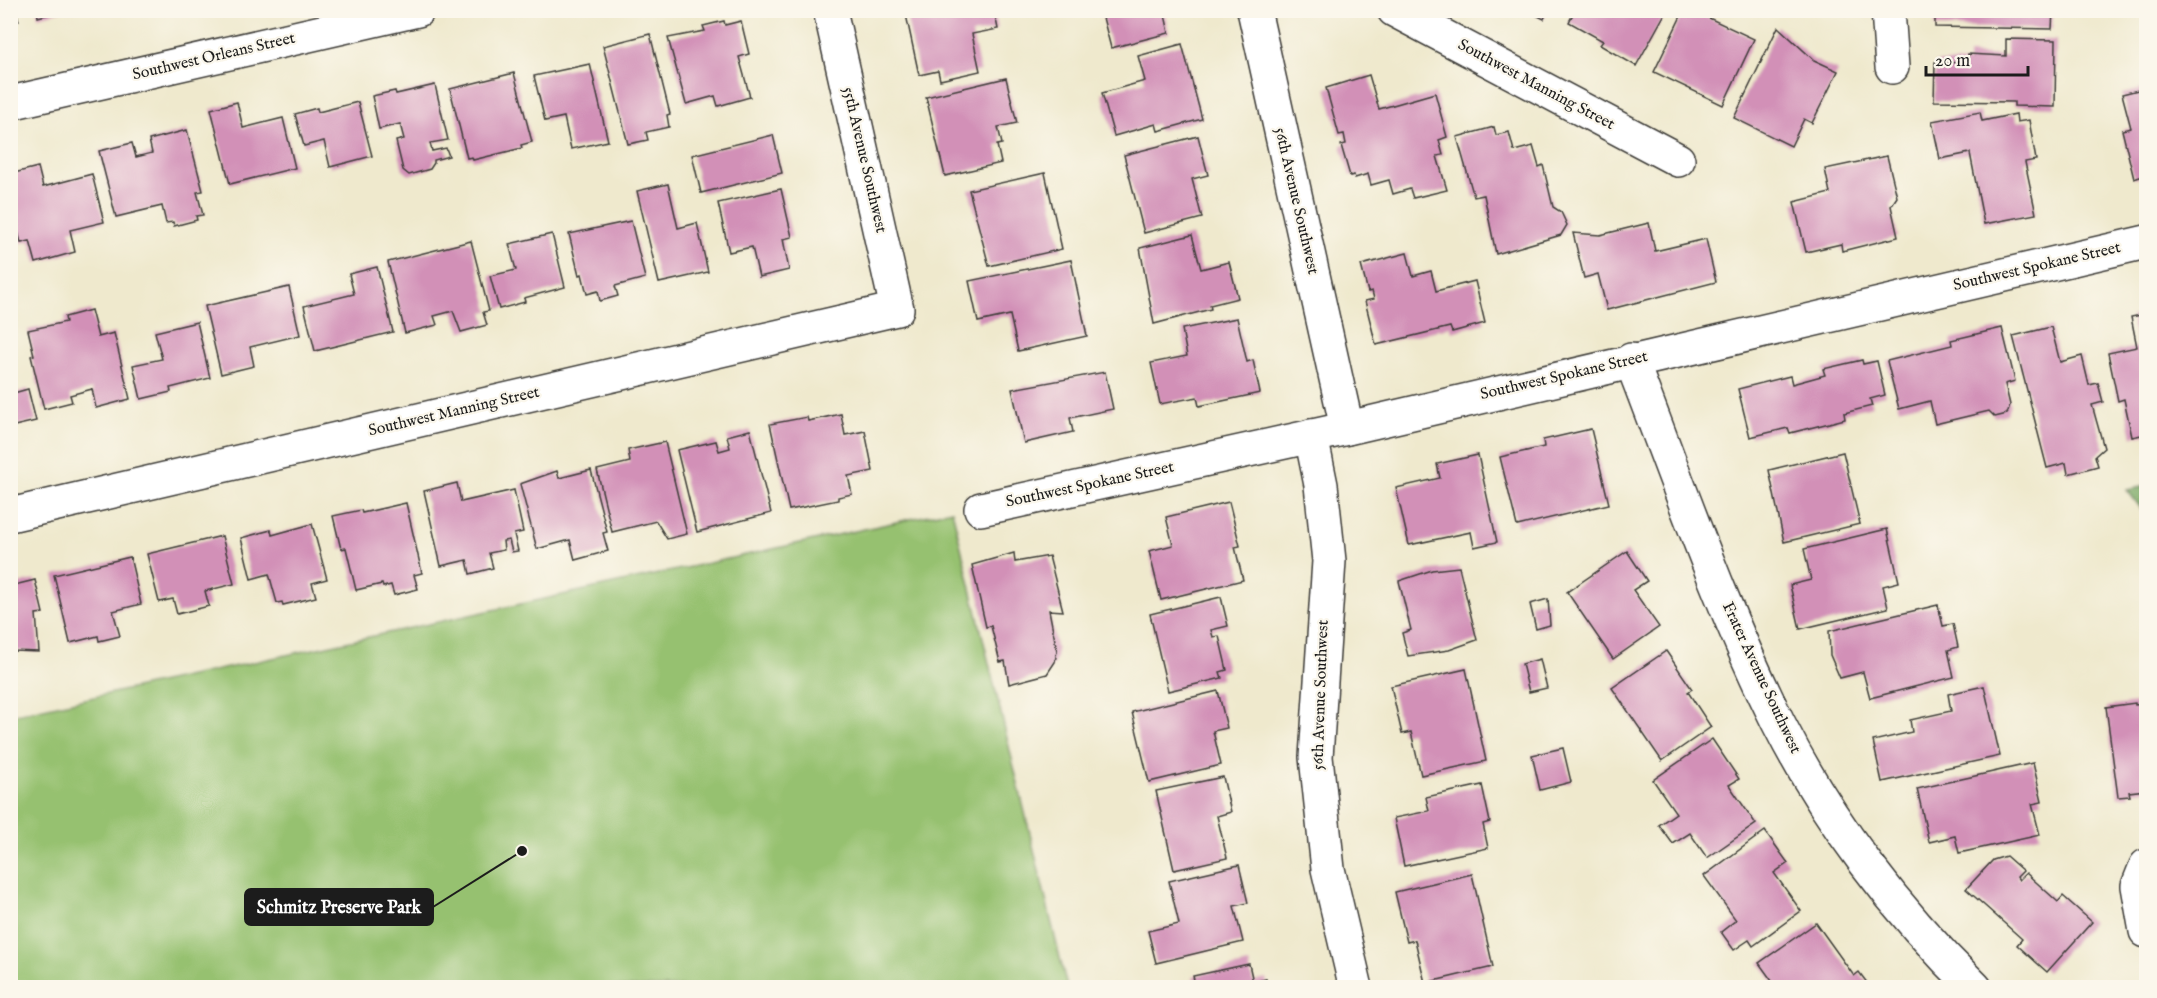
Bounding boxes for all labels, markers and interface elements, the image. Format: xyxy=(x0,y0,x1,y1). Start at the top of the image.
street label: Southwest Orleans Street xyxy=(131,28,298,85)
street label: Southwest Manning Street xyxy=(1454,35,1618,135)
scale bar xyxy=(1926,39,2028,77)
text: 20 m xyxy=(1935,50,1970,73)
street label: 55th Avenue Southwest xyxy=(837,85,891,235)
street label: 56th Avenue Southwest xyxy=(1269,126,1323,277)
street label: Southwest Spokane Street xyxy=(1951,238,2123,296)
street label: Southwest Spokane Street xyxy=(1478,347,1650,405)
street label: Southwest Manning Street xyxy=(367,382,542,441)
street label: Southwest Spokane Street xyxy=(1004,457,1176,513)
street label: Frater Avenue Southwest xyxy=(1717,599,1805,757)
street label: 56th Avenue Southwest xyxy=(1308,619,1334,770)
callout: Schmitz Preserve Park xyxy=(245,889,433,925)
text: Schmitz Preserve Park xyxy=(257,897,423,920)

